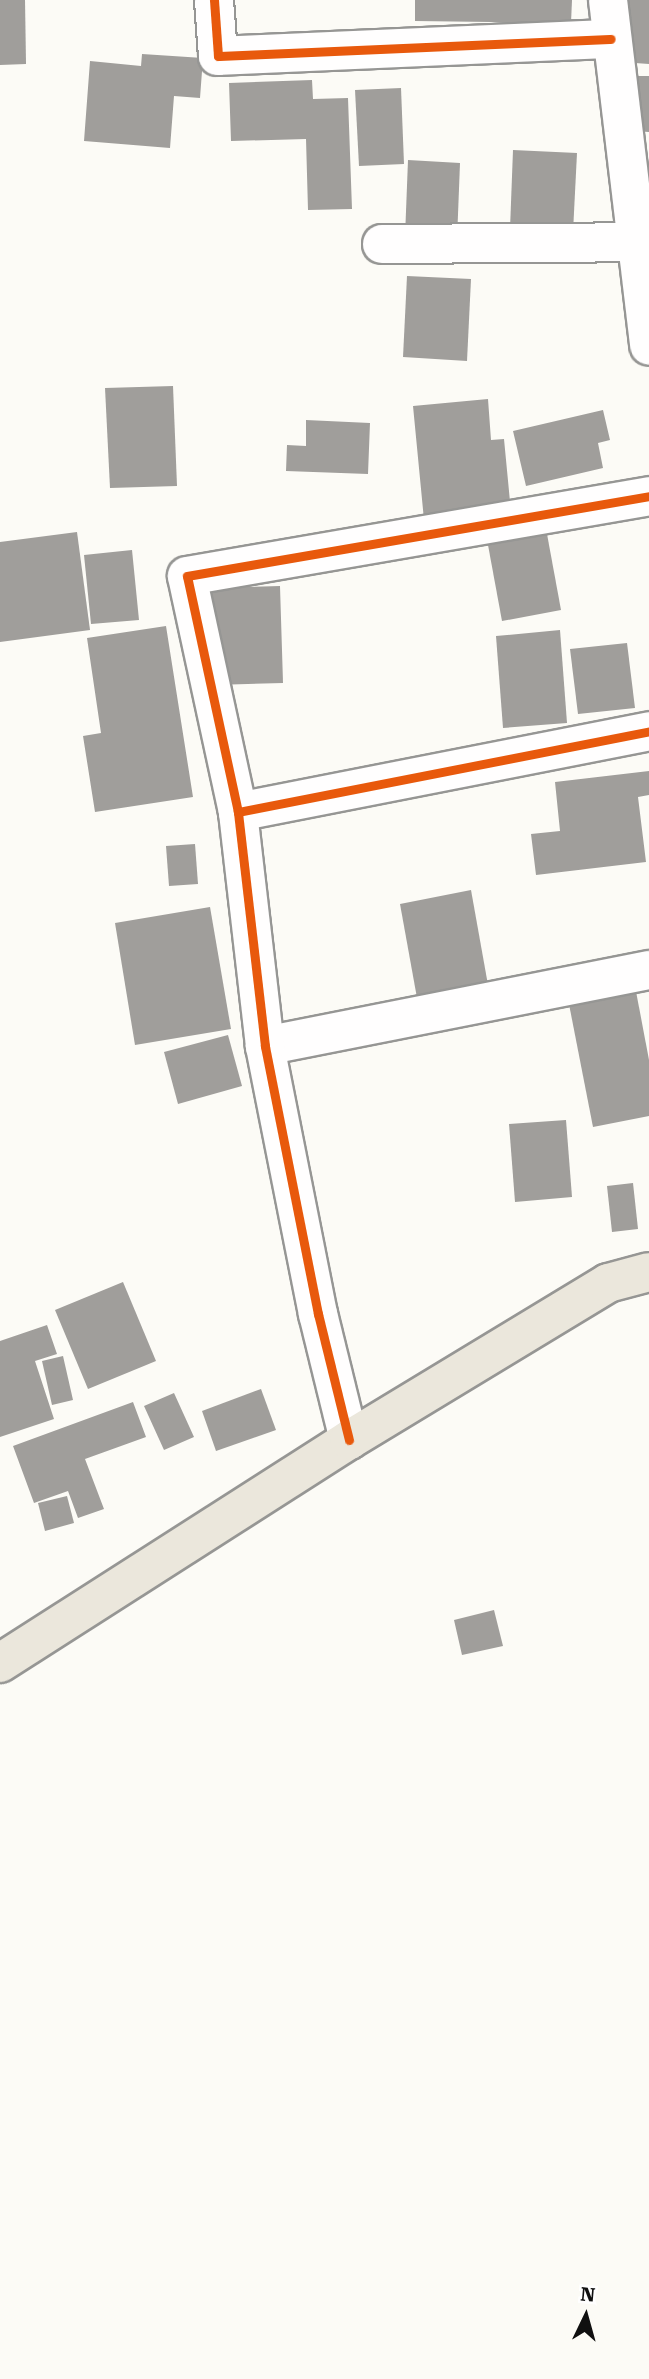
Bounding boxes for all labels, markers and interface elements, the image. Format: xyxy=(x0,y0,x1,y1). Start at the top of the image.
north arrow xyxy=(551,2281,621,2351)
text: N xyxy=(580,2282,596,2307)

